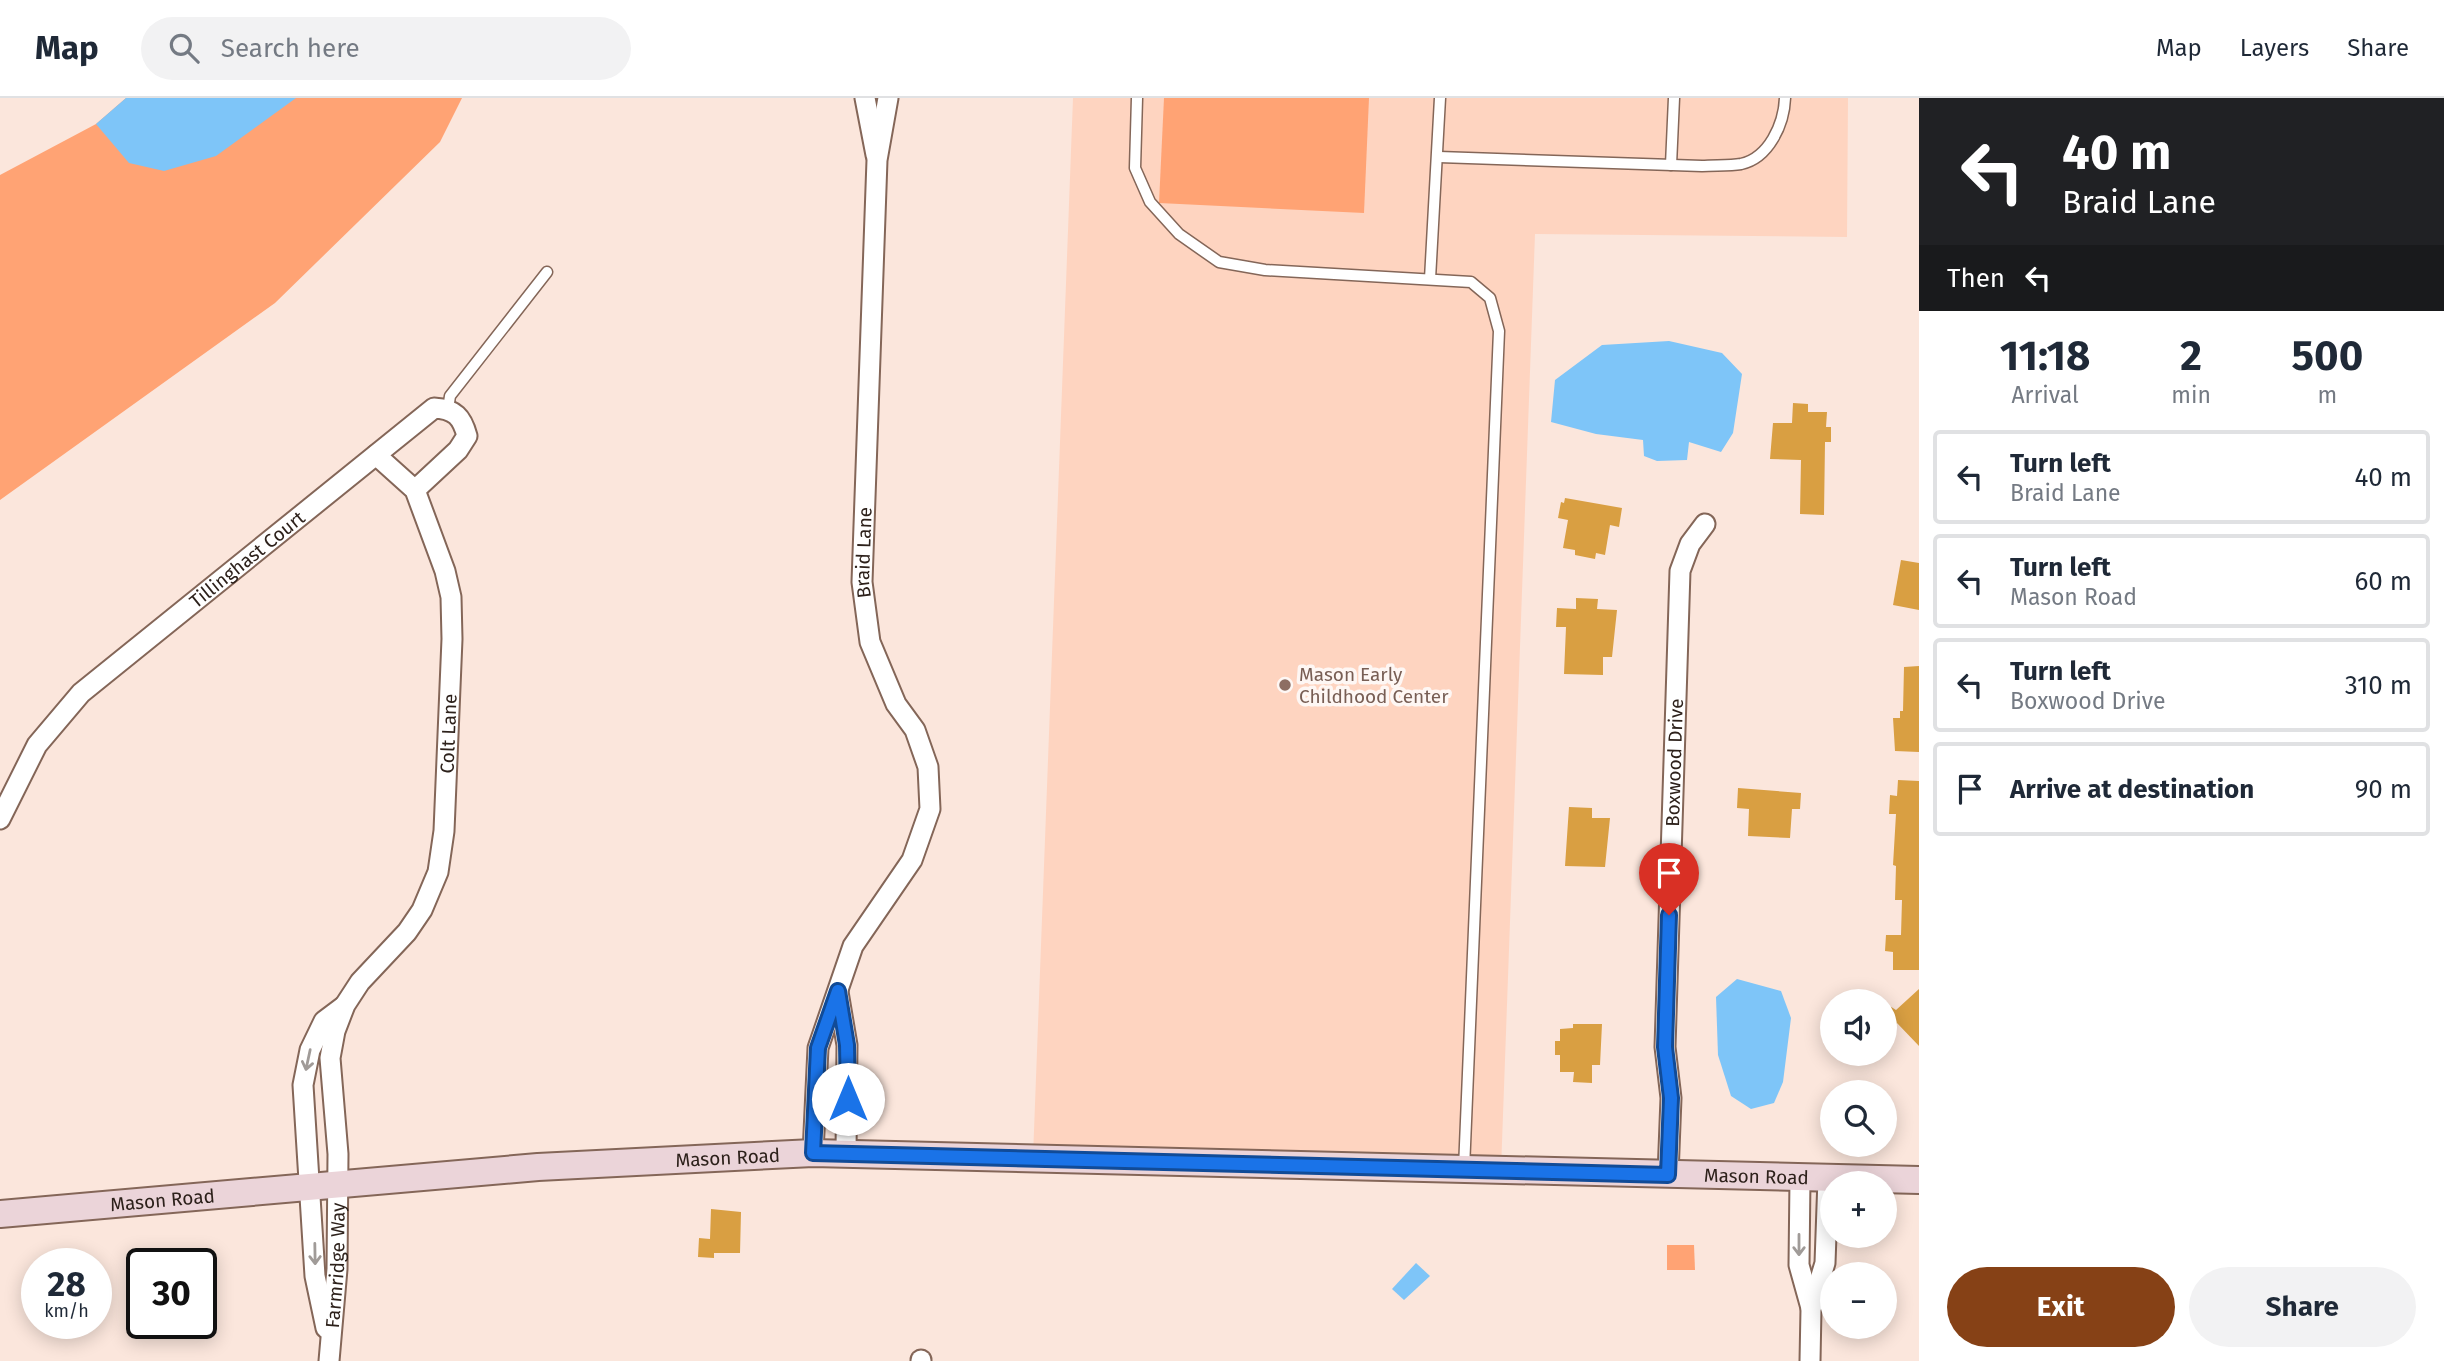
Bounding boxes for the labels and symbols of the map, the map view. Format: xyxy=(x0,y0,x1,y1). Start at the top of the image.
street label: Tillinghast Court xyxy=(185,506,310,613)
street label: Braid Lane xyxy=(851,506,877,600)
place label: Mason Early Childhood Center xyxy=(1299,663,1449,708)
marker: Mason Early Childhood Center xyxy=(1277,677,1293,693)
street label: Colt Lane xyxy=(435,693,462,774)
street label: Boxwood Drive xyxy=(1661,698,1688,827)
pin xyxy=(1639,843,1699,915)
one-way arrow xyxy=(301,1048,315,1071)
position arrow xyxy=(811,1062,885,1136)
street label: Mason Road xyxy=(675,1144,781,1172)
street label: Mason Road xyxy=(1704,1164,1809,1189)
street label: Mason Road xyxy=(109,1184,216,1216)
street label: Farmridge Way xyxy=(321,1202,350,1329)
one-way arrow xyxy=(1792,1233,1806,1256)
one-way arrow xyxy=(308,1242,322,1265)
speed limit sign: 30 xyxy=(126,1248,217,1339)

